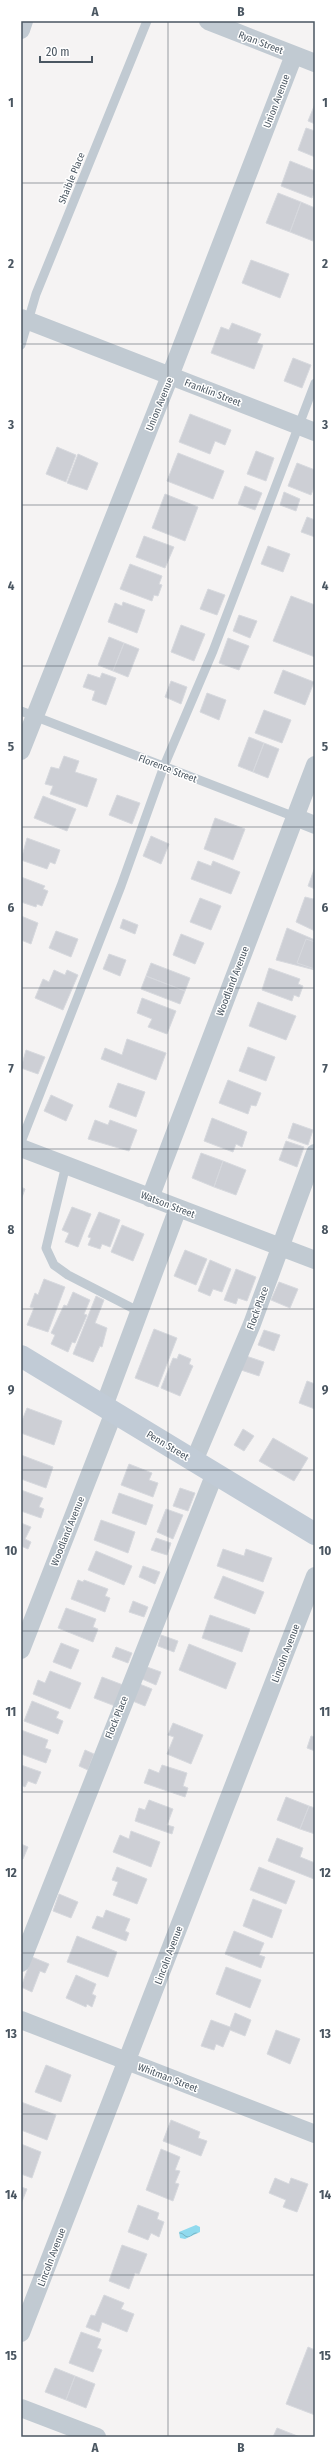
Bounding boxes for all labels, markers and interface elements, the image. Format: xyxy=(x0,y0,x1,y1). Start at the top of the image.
text: A xyxy=(90,4,99,19)
text: B xyxy=(237,4,245,19)
street label: Ryan Street xyxy=(237,29,285,57)
scale bar xyxy=(40,38,92,64)
text: 20 m xyxy=(46,45,70,59)
street label: Union Avenue xyxy=(261,73,293,130)
text: 1 xyxy=(8,95,14,110)
text: 1 xyxy=(322,95,328,110)
street label: Shaible Place xyxy=(56,151,88,206)
text: 2 xyxy=(7,256,14,271)
text: 2 xyxy=(321,256,328,271)
street label: Union Avenue xyxy=(144,376,176,433)
street label: Franklin Street xyxy=(183,377,243,409)
text: 3 xyxy=(7,417,14,432)
text: 3 xyxy=(321,417,328,432)
text: 4 xyxy=(8,578,15,593)
text: 4 xyxy=(322,578,329,593)
text: 5 xyxy=(8,739,14,754)
text: 5 xyxy=(322,739,328,754)
street label: Florence Street xyxy=(137,752,199,786)
text: 6 xyxy=(8,900,15,915)
text: 6 xyxy=(322,900,329,915)
street label: Woodland Avenue xyxy=(214,945,252,1018)
text: 7 xyxy=(8,1061,14,1076)
text: 7 xyxy=(322,1061,328,1076)
street label: Watson Street xyxy=(139,1189,197,1221)
text: 8 xyxy=(8,1222,15,1237)
text: 8 xyxy=(322,1222,329,1237)
street label: Flock Place xyxy=(245,1285,271,1332)
text: 9 xyxy=(8,1382,15,1397)
text: 9 xyxy=(322,1382,329,1397)
street label: Penn Street xyxy=(144,1429,191,1464)
street label: Woodland Avenue xyxy=(49,1495,87,1568)
text: 10 xyxy=(5,1543,17,1558)
text: 10 xyxy=(319,1543,331,1558)
street label: Lincoln Avenue xyxy=(269,1622,303,1684)
street label: Flock Place xyxy=(103,1694,131,1741)
text: 11 xyxy=(6,1704,16,1719)
text: 11 xyxy=(320,1704,330,1719)
text: 12 xyxy=(5,1865,17,1880)
text: 12 xyxy=(319,1865,331,1880)
street label: Lincoln Avenue xyxy=(152,1924,186,1986)
text: 13 xyxy=(5,2026,17,2041)
text: 13 xyxy=(319,2026,331,2041)
street label: Whitman Street xyxy=(136,2061,200,2095)
text: 14 xyxy=(5,2187,17,2202)
text: 14 xyxy=(319,2187,331,2202)
street label: Lincoln Avenue xyxy=(35,2226,69,2288)
text: 15 xyxy=(5,2348,17,2363)
text: 15 xyxy=(319,2348,331,2363)
text: A xyxy=(90,2440,99,2455)
text: B xyxy=(237,2440,245,2455)

